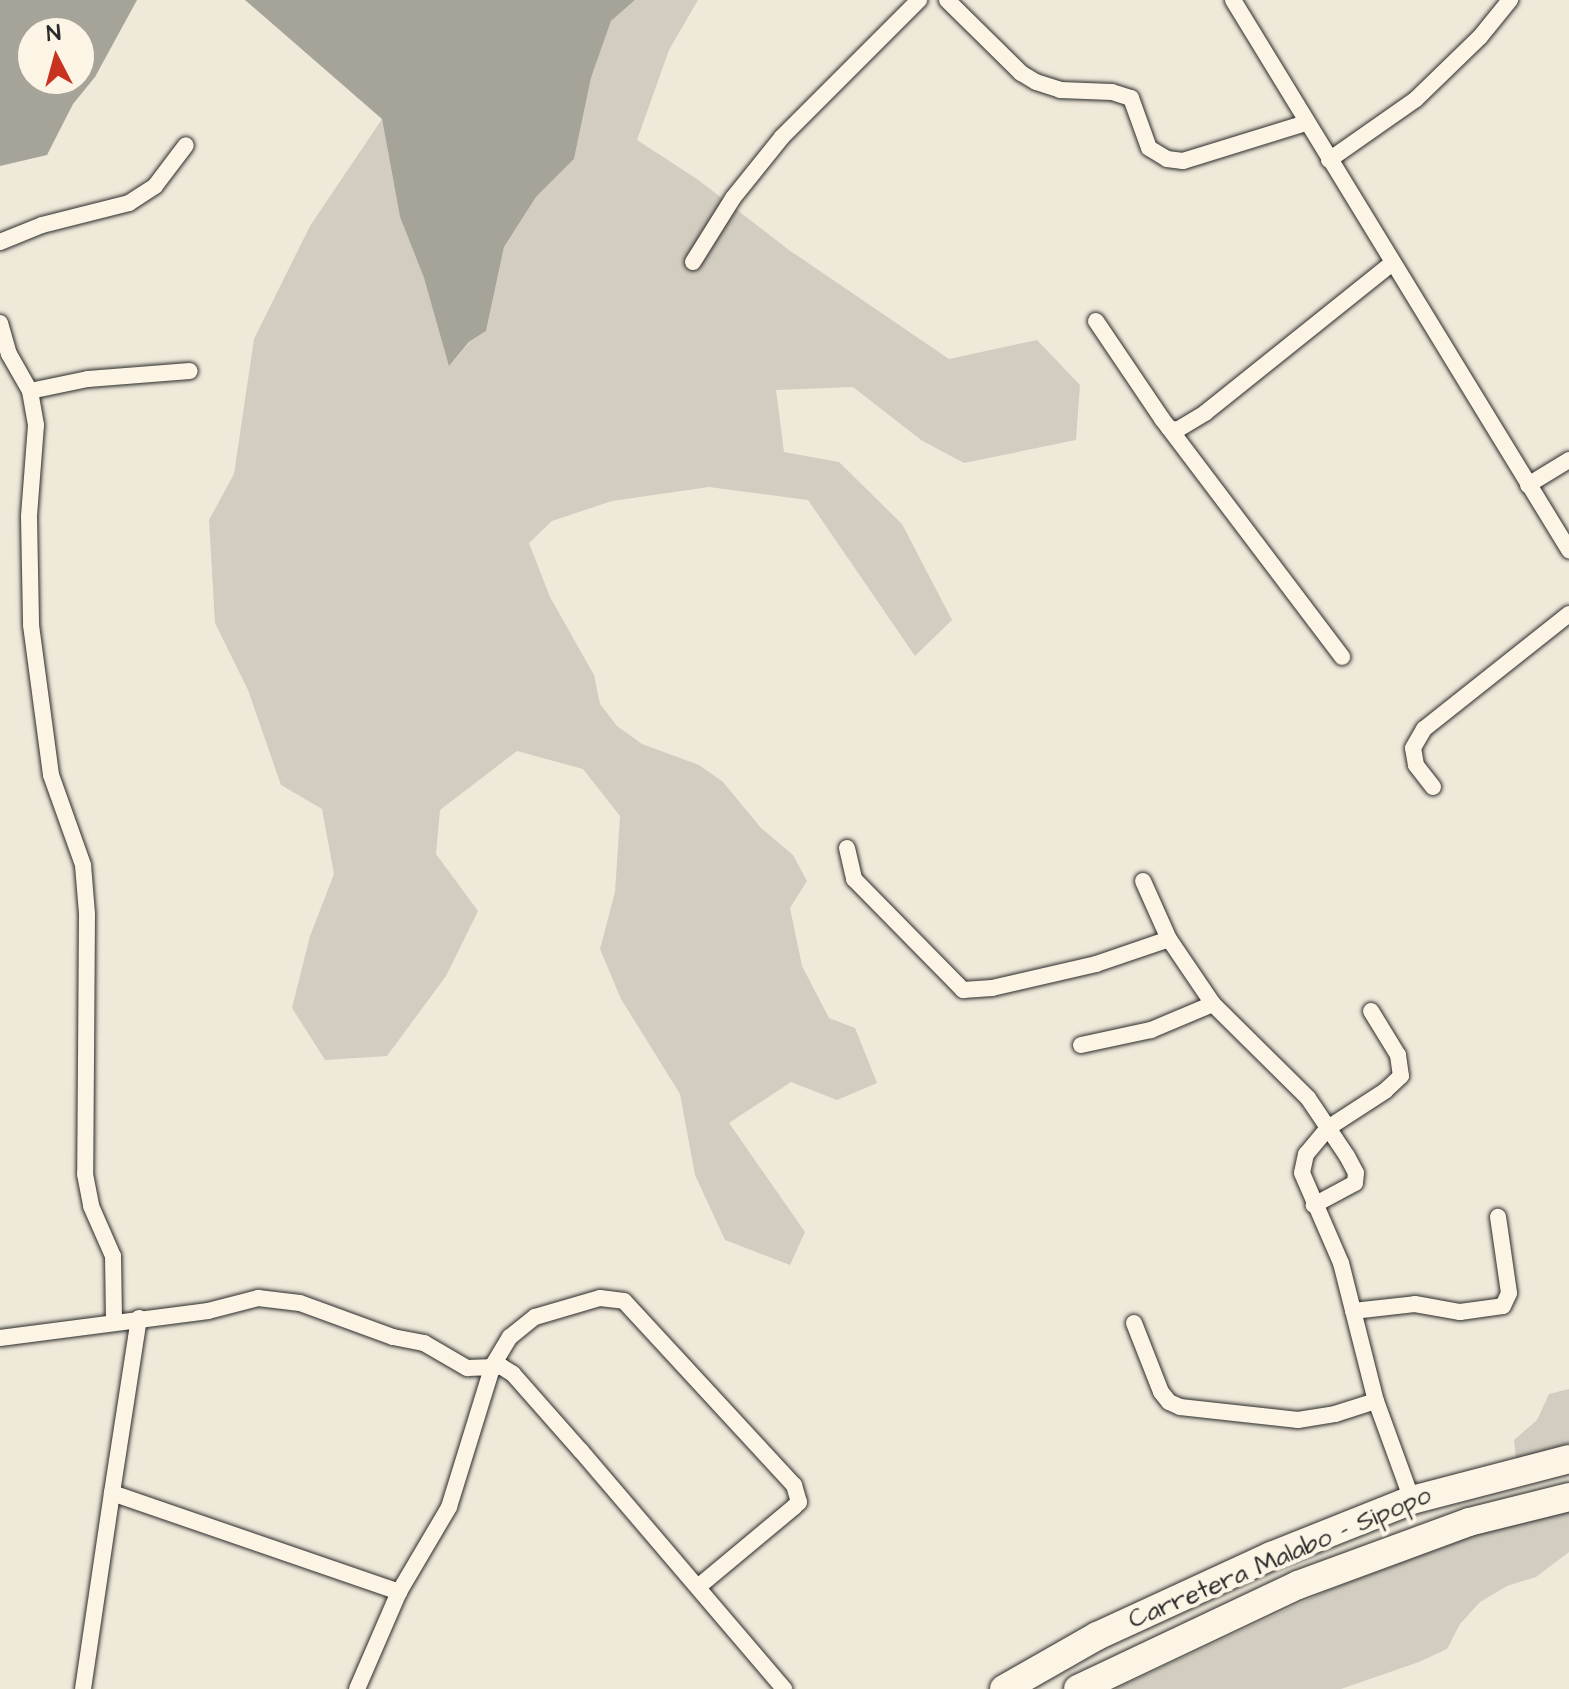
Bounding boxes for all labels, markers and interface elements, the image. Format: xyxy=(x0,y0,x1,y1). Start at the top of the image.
north arrow xyxy=(16,16,96,96)
text: N xyxy=(45,17,62,50)
street label: Carretera Malabo - Sipopo xyxy=(1124,1480,1436,1636)

